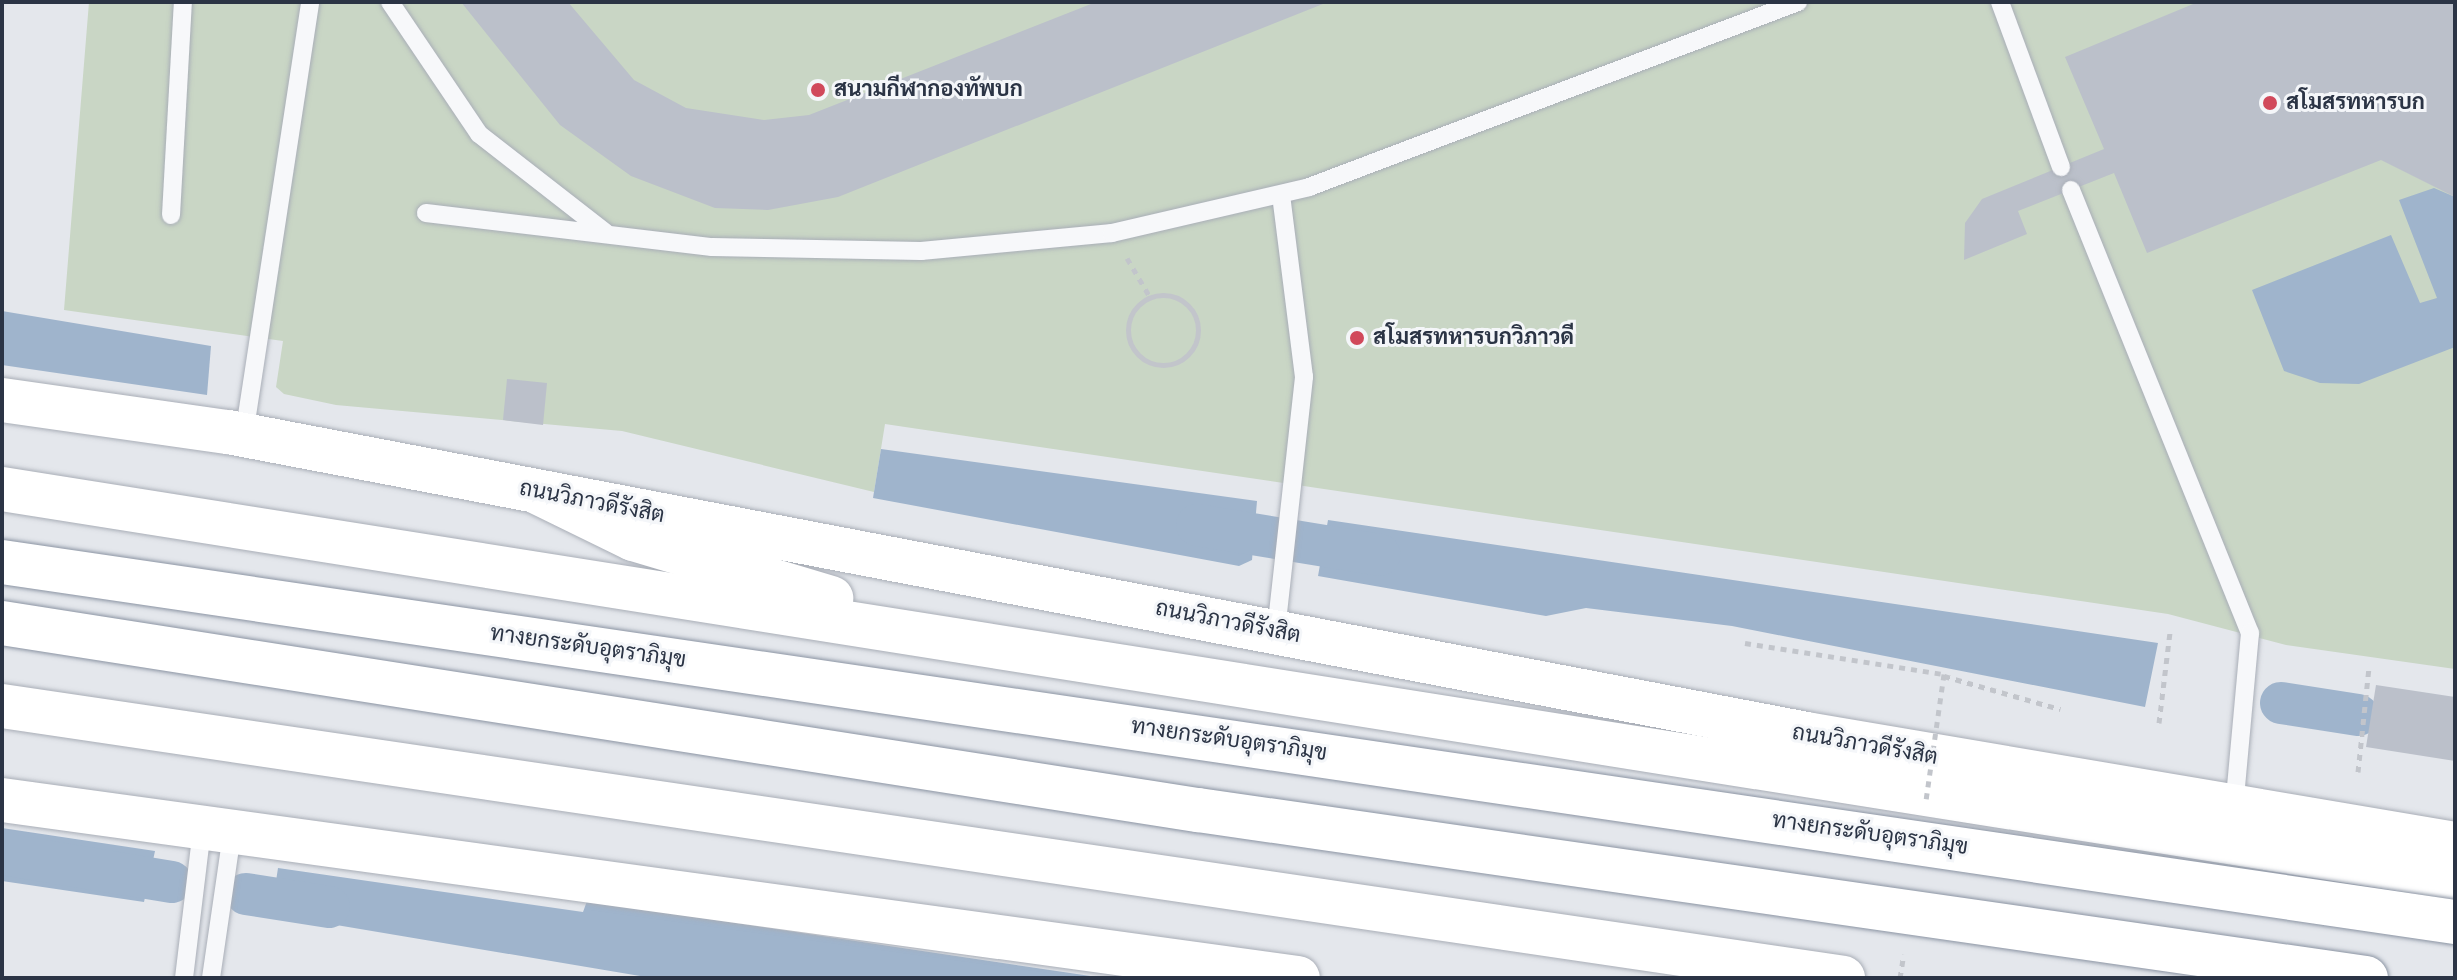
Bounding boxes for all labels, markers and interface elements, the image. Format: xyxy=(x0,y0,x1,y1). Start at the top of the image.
place label: สนามกีฬากองทัพบก xyxy=(834,77,1023,103)
marker: สนามกีฬากองทัพบก xyxy=(809,81,827,99)
place label: สโมสรทหารบก xyxy=(2286,90,2425,116)
marker: สโมสรทหารบก xyxy=(2261,94,2279,112)
place label: สโมสรทหารบกวิภาวดี xyxy=(1373,325,1574,351)
marker: สโมสรทหารบกวิภาวดี xyxy=(1348,329,1366,347)
street label: ถนนวิภาวดีรังสิต xyxy=(517,475,667,529)
street label: ถนนวิภาวดีรังสิต xyxy=(1153,595,1303,649)
street label: ทางยกระดับอุตราภิมุข xyxy=(488,620,688,674)
street label: ทางยกระดับอุตราภิมุข xyxy=(1129,713,1329,767)
street label: ถนนวิภาวดีรังสิต xyxy=(1790,719,1940,771)
street label: ทางยกระดับอุตราภิมุข xyxy=(1770,807,1970,861)

